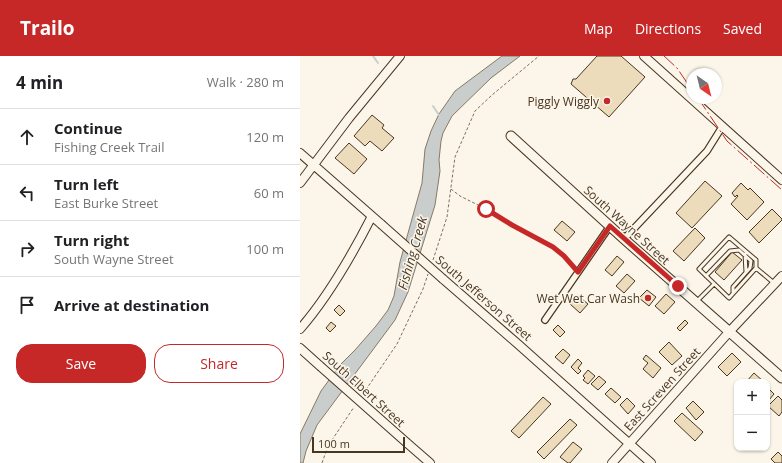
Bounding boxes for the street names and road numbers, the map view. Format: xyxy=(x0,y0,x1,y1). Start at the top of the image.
street label: South Wayne Street xyxy=(580,182,674,268)
street label: South Jefferson Street xyxy=(432,251,536,345)
street label: East Screven Street xyxy=(620,343,704,435)
street label: South Elbert Street xyxy=(319,347,409,431)

